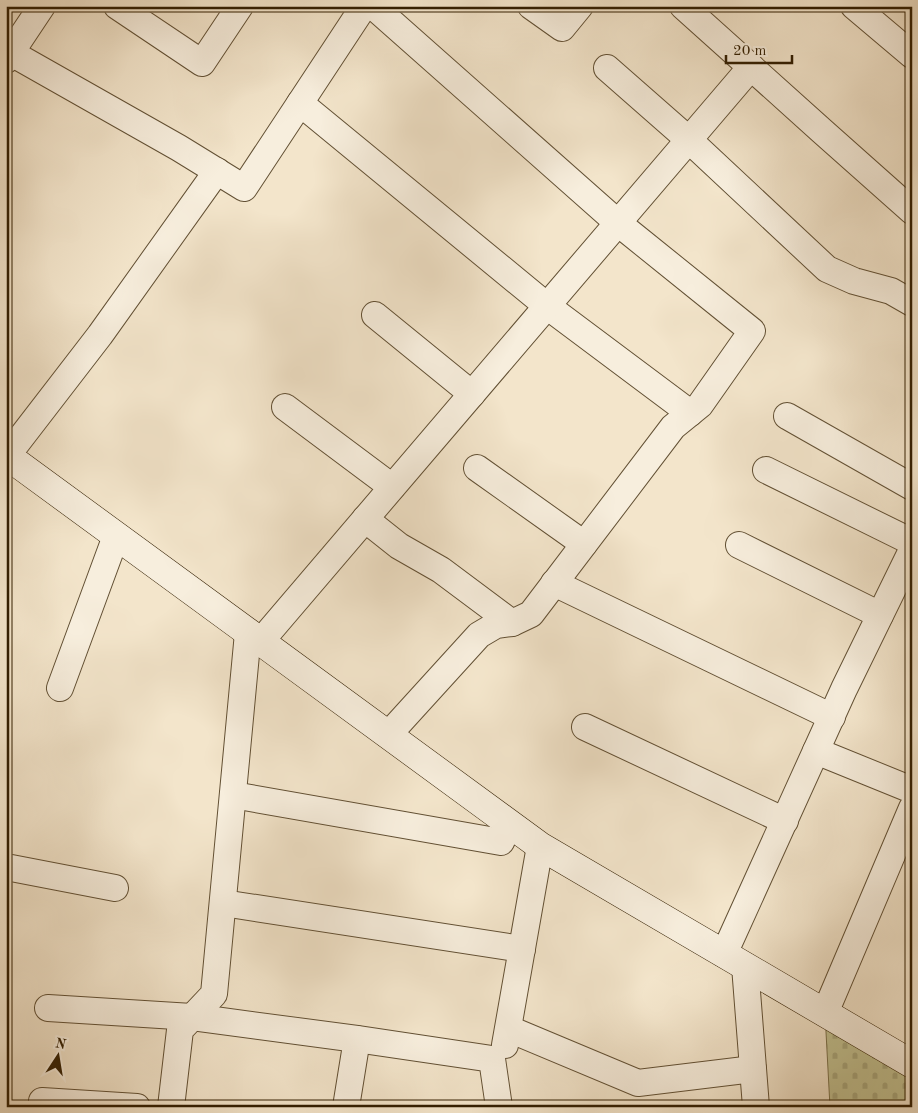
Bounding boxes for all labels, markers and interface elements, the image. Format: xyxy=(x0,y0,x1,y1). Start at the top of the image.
scale bar xyxy=(726,32,792,64)
text: 20 m xyxy=(733,44,767,59)
north arrow xyxy=(32,1030,82,1080)
text: N xyxy=(54,1036,67,1052)

